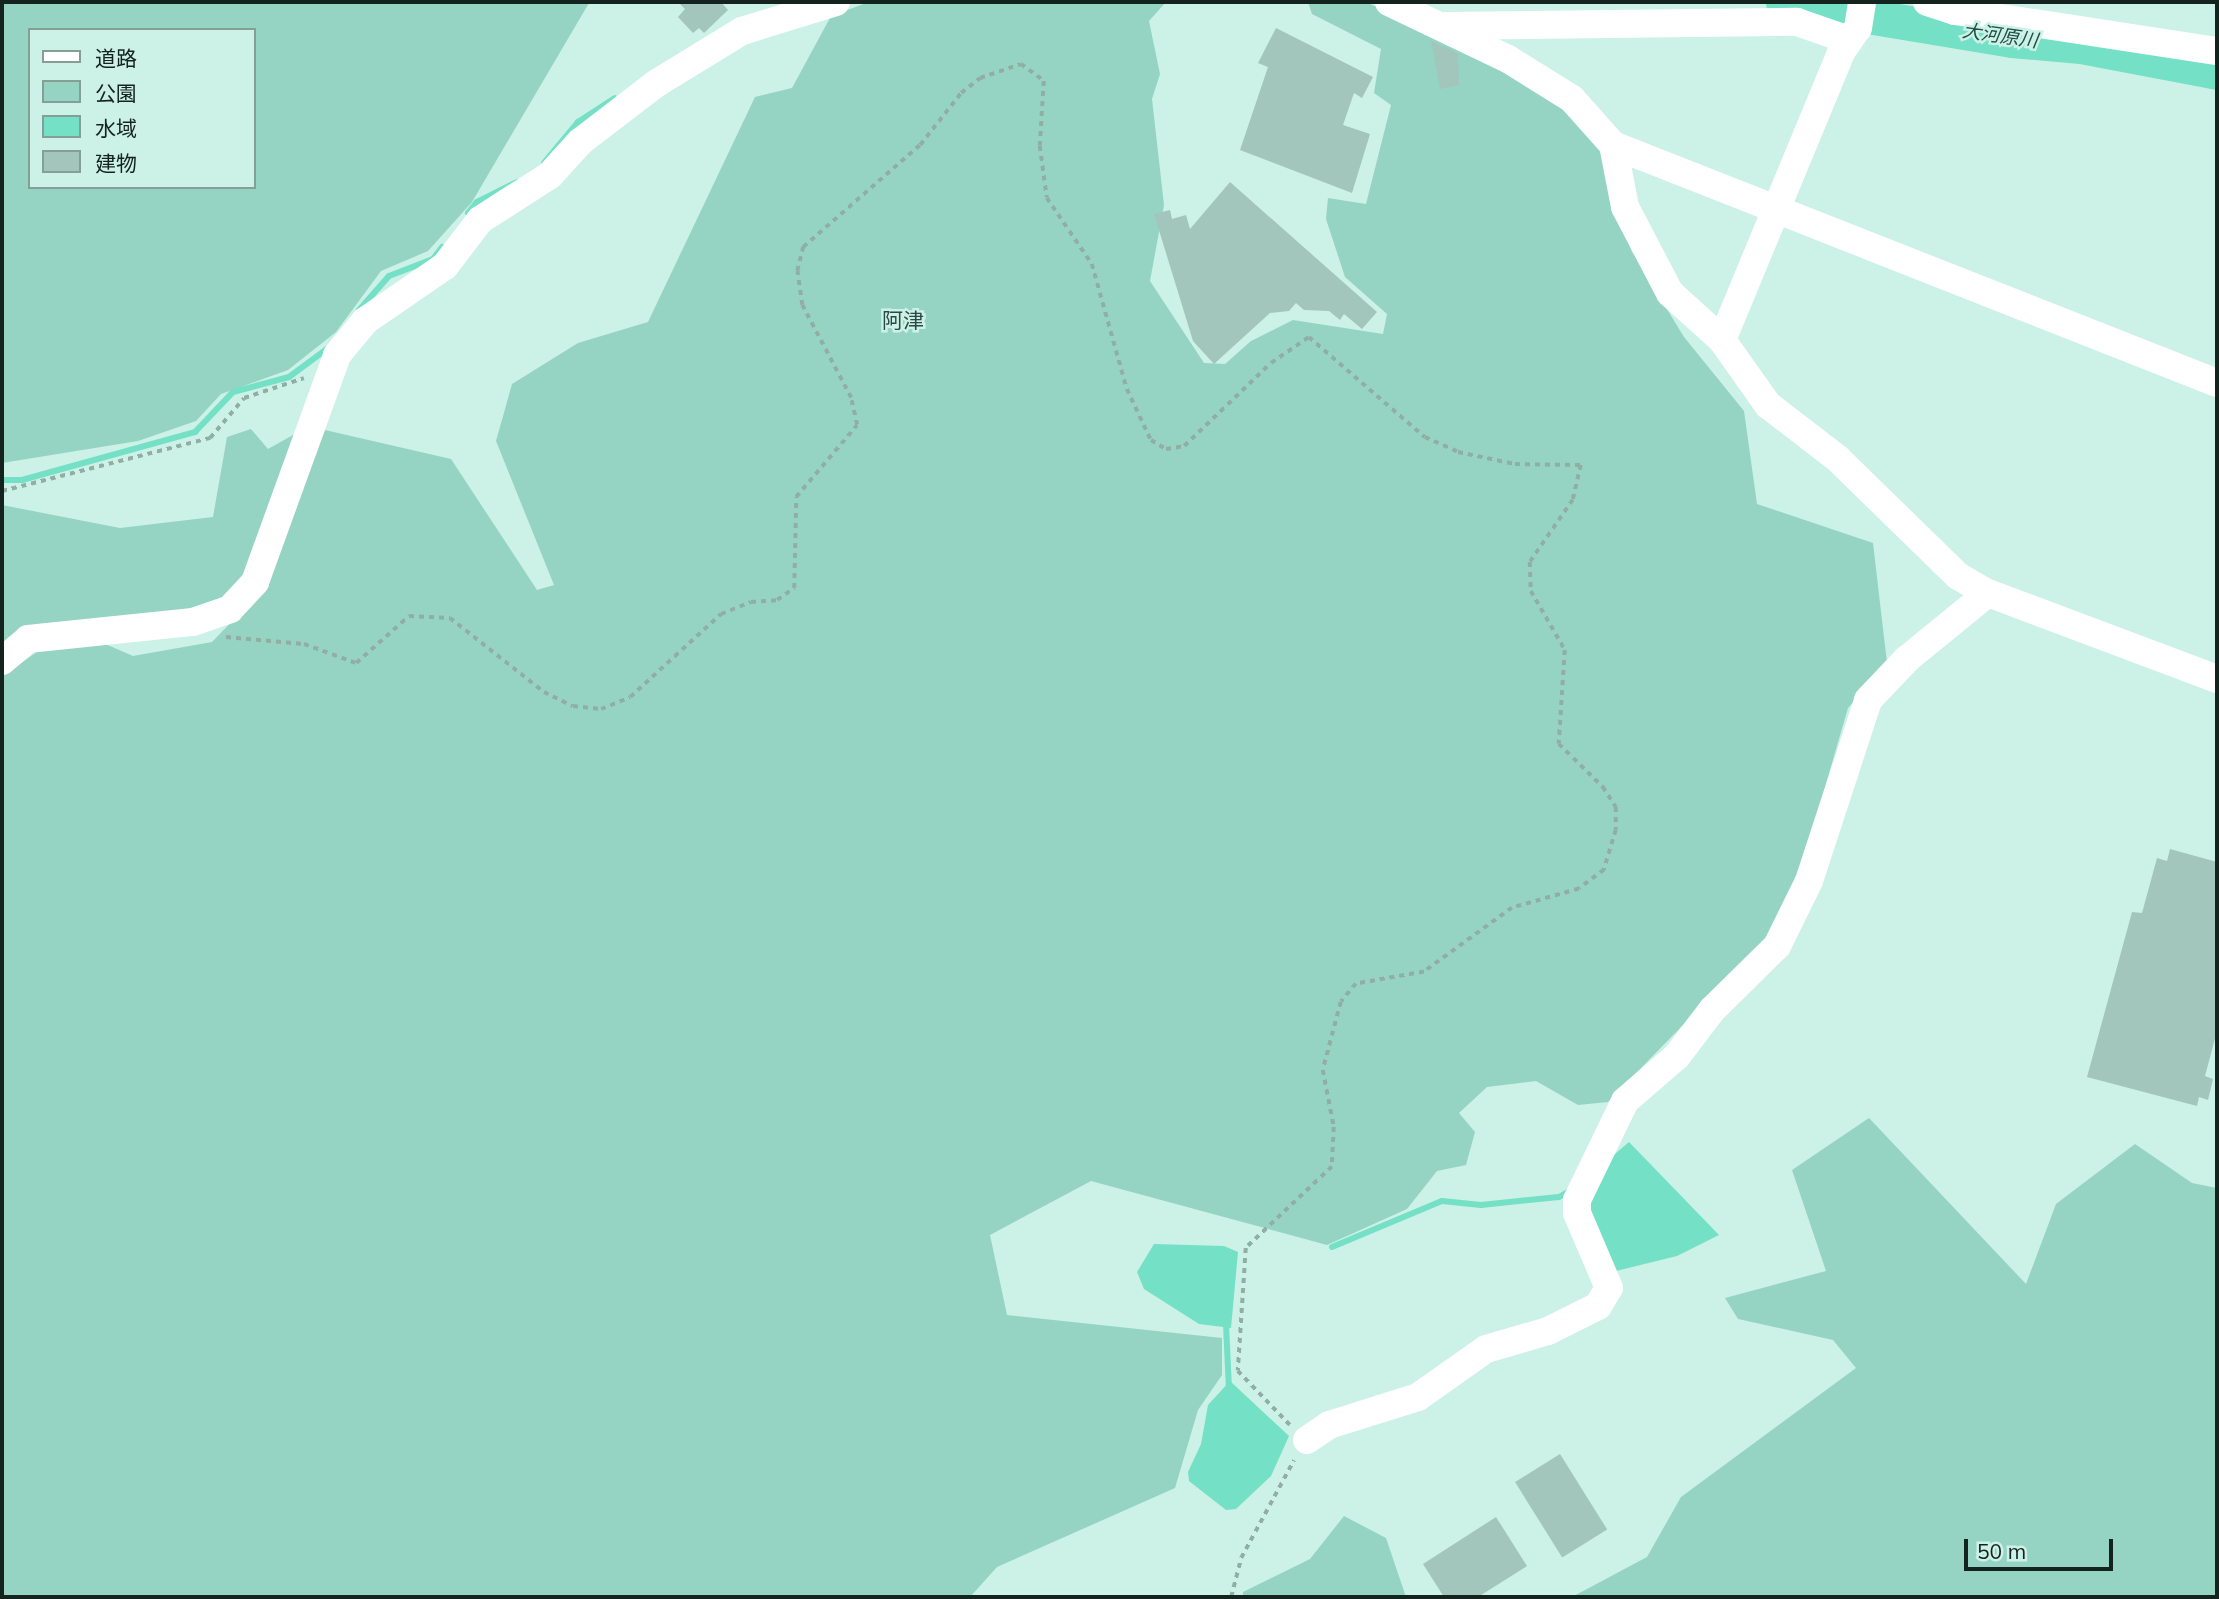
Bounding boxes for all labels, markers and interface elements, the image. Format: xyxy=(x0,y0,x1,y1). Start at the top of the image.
water label: 大河原川 xyxy=(1961,19,2039,53)
legend xyxy=(28,28,256,189)
text: 道路 xyxy=(95,45,137,71)
text: 公園 xyxy=(95,80,137,106)
text: 水域 xyxy=(95,115,137,141)
text: 建物 xyxy=(95,150,137,176)
district label: 阿津 xyxy=(882,307,924,333)
scale bar xyxy=(1967,1526,2116,1570)
text: 50 m xyxy=(1977,1538,2026,1564)

